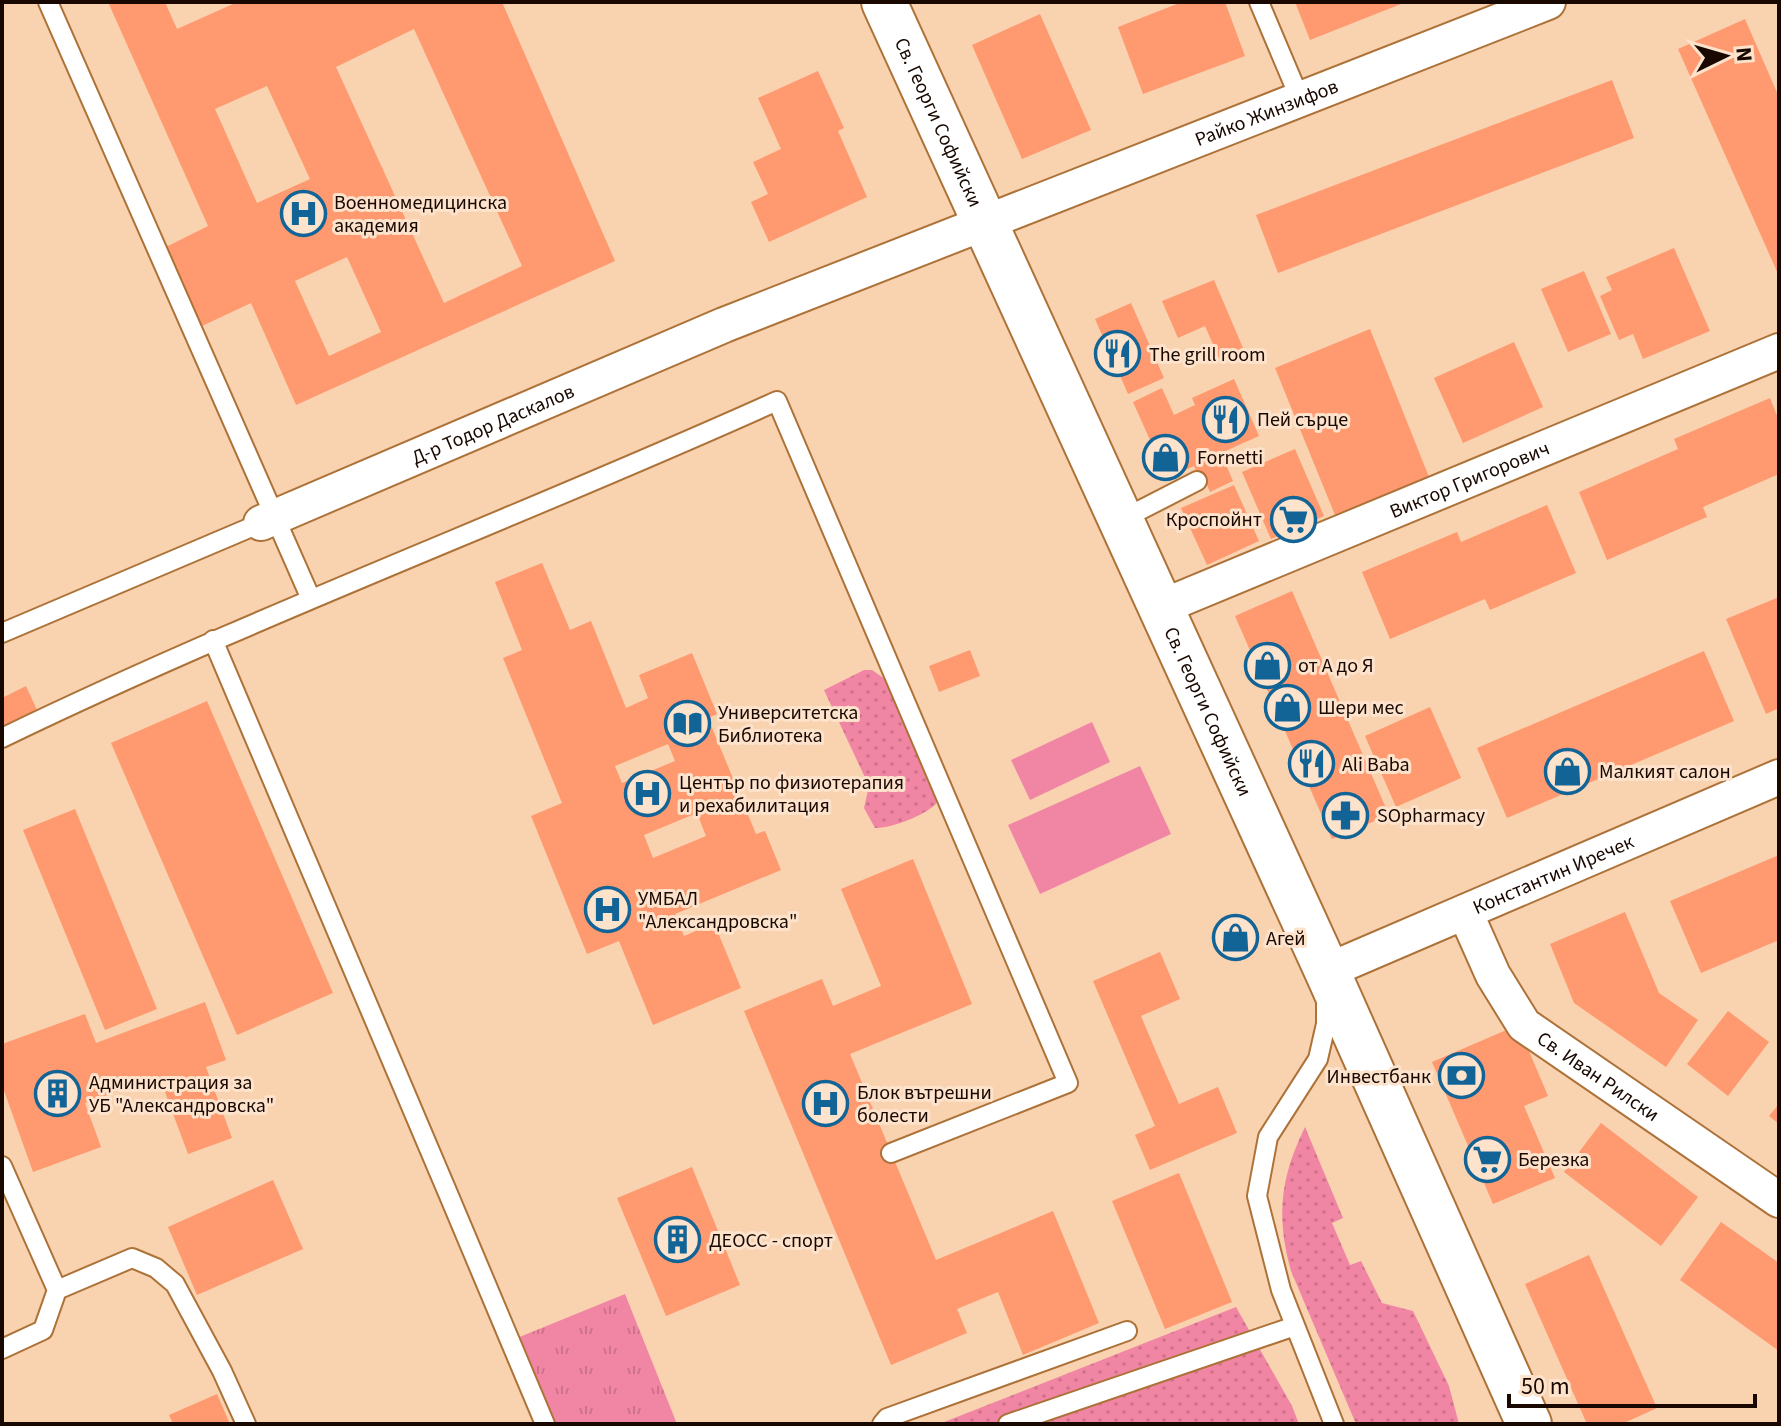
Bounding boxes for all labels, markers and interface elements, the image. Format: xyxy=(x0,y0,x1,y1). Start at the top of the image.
north arrow xyxy=(1685,16,1765,96)
street label: Св. Георги Софийски xyxy=(887,33,989,212)
text: N xyxy=(1727,46,1761,63)
street label: Райко Жинзифов xyxy=(1191,73,1342,154)
place label: Военномедицинска академия xyxy=(334,189,507,240)
hospital icon: Военномедицинска академия xyxy=(279,190,327,238)
restaurant icon: The grill room xyxy=(1094,330,1142,378)
place label: The grill room xyxy=(1149,341,1266,369)
street label: Д-р Тодор Даскалов xyxy=(407,378,579,472)
restaurant icon: Пей сърце xyxy=(1202,395,1250,443)
place label: Пей сърце xyxy=(1257,406,1348,434)
shop icon: Fornetti xyxy=(1142,433,1190,481)
street label: Виктор Григорович xyxy=(1386,435,1554,526)
place label: Fornetti xyxy=(1197,444,1263,472)
supermarket icon: Кроспойнт xyxy=(1269,495,1317,543)
place label: Кроспойнт xyxy=(1166,506,1262,534)
street label: Св. Георги Софийски xyxy=(1156,622,1258,801)
shop icon: от А до Я xyxy=(1243,641,1291,689)
place label: от А до Я xyxy=(1298,652,1374,680)
shop icon: Шери мес xyxy=(1263,683,1311,731)
place label: Шери мес xyxy=(1318,694,1404,722)
library icon: Университетска Библиотека xyxy=(663,699,711,747)
place label: Университетска Библиотека xyxy=(718,699,858,750)
restaurant icon: Ali Baba xyxy=(1287,740,1335,788)
shop icon: Малкият салон xyxy=(1544,747,1592,795)
place label: Ali Baba xyxy=(1342,751,1410,779)
place label: Малкият салон xyxy=(1599,758,1731,786)
hospital icon: Център по физиотерапия и рехабилитация xyxy=(624,769,672,817)
place label: Център по физиотерапия и рехабилитация xyxy=(679,769,904,820)
pharmacy icon: SOpharmacy xyxy=(1322,791,1370,839)
place label: SOpharmacy xyxy=(1377,802,1486,830)
street label: Константин Иречек xyxy=(1469,828,1638,922)
hospital icon: УМБАЛ "Александровска" xyxy=(583,885,631,933)
place label: УМБАЛ "Александровска" xyxy=(638,885,797,936)
shop icon: Агей xyxy=(1211,914,1259,962)
place label: Агей xyxy=(1266,925,1305,953)
street label: Св. Иван Рилски xyxy=(1531,1025,1665,1129)
bank icon: Инвестбанк xyxy=(1438,1052,1486,1100)
place label: Инвестбанк xyxy=(1327,1063,1431,1091)
place label: Администрация за УБ "Александровска" xyxy=(89,1069,274,1120)
building icon: Администрация за УБ "Александровска" xyxy=(34,1070,82,1118)
place label: Блок вътрешни болести xyxy=(857,1079,992,1130)
hospital icon: Блок вътрешни болести xyxy=(802,1080,850,1128)
supermarket icon: Березка xyxy=(1463,1135,1511,1183)
place label: Березка xyxy=(1518,1146,1589,1174)
building icon: ДЕОСС - спорт xyxy=(654,1216,702,1264)
place label: ДЕОСС - спорт xyxy=(709,1227,833,1255)
scale bar xyxy=(1509,1358,1755,1408)
text: 50 m xyxy=(1521,1369,1570,1404)

